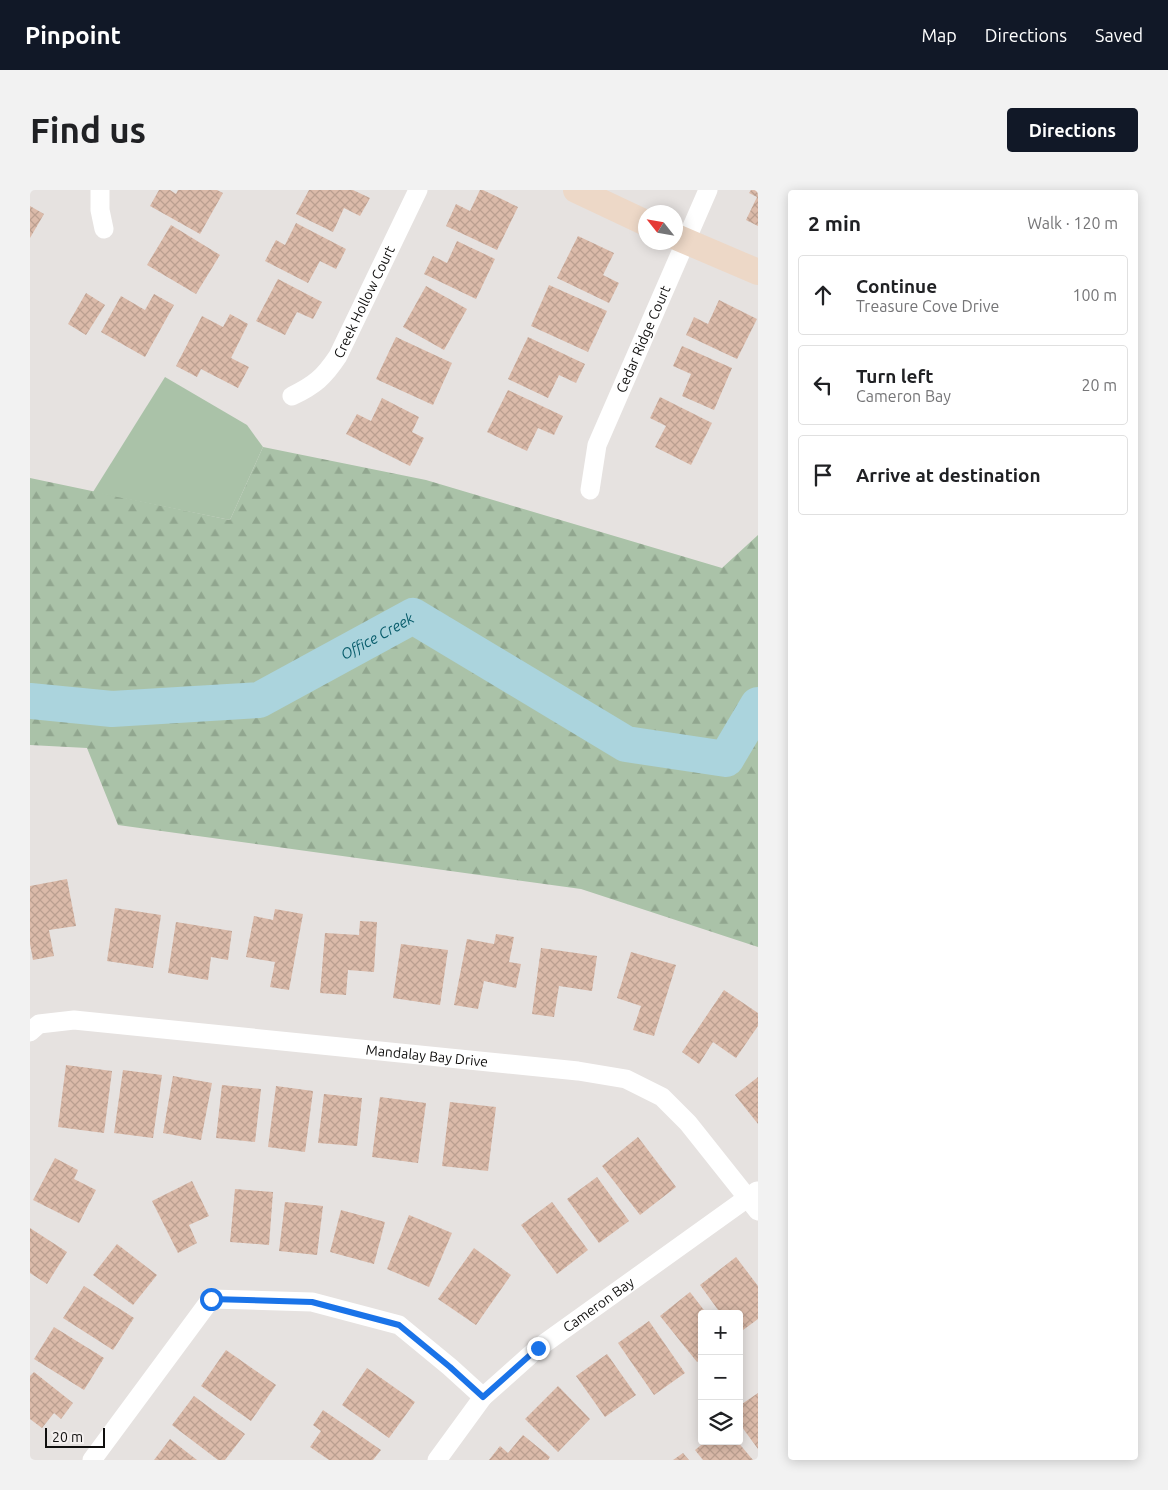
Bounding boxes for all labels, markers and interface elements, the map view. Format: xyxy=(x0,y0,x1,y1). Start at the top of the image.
text: Pinpoint xyxy=(25,22,121,49)
text: Map xyxy=(921,25,957,45)
text: Directions xyxy=(985,25,1067,45)
text: Saved xyxy=(1095,25,1143,45)
button: Directions xyxy=(1007,108,1138,152)
text: Find us xyxy=(30,110,146,150)
north arrow xyxy=(638,205,683,250)
text: 2 min xyxy=(808,211,861,235)
text: Walk · 120 m xyxy=(1027,214,1118,232)
street label: Creek Hollow Court xyxy=(330,243,398,361)
text: Continue xyxy=(856,275,937,297)
icon: ahead xyxy=(809,281,837,309)
street label: Cedar Ridge Court xyxy=(613,283,674,395)
text: 100 m xyxy=(1072,286,1117,304)
text: Treasure Cove Drive xyxy=(856,297,999,315)
text: Turn left xyxy=(856,365,934,387)
icon: left xyxy=(809,371,837,399)
text: 20 m xyxy=(1081,376,1117,394)
text: Cameron Bay xyxy=(856,387,951,405)
icon: arrive xyxy=(809,461,837,489)
text: Arrive at destination xyxy=(856,464,1041,486)
water label: Office Creek xyxy=(337,609,417,663)
street label: Mandalay Bay Drive xyxy=(365,1042,489,1070)
street label: Cameron Bay xyxy=(560,1274,637,1335)
route start xyxy=(200,1288,223,1311)
map controls xyxy=(698,1310,743,1445)
button: + xyxy=(698,1310,743,1355)
route end xyxy=(527,1337,550,1360)
button: − xyxy=(698,1355,743,1400)
button: layers xyxy=(698,1400,743,1445)
scale bar xyxy=(45,1425,105,1448)
text: 20 m xyxy=(52,1429,83,1445)

